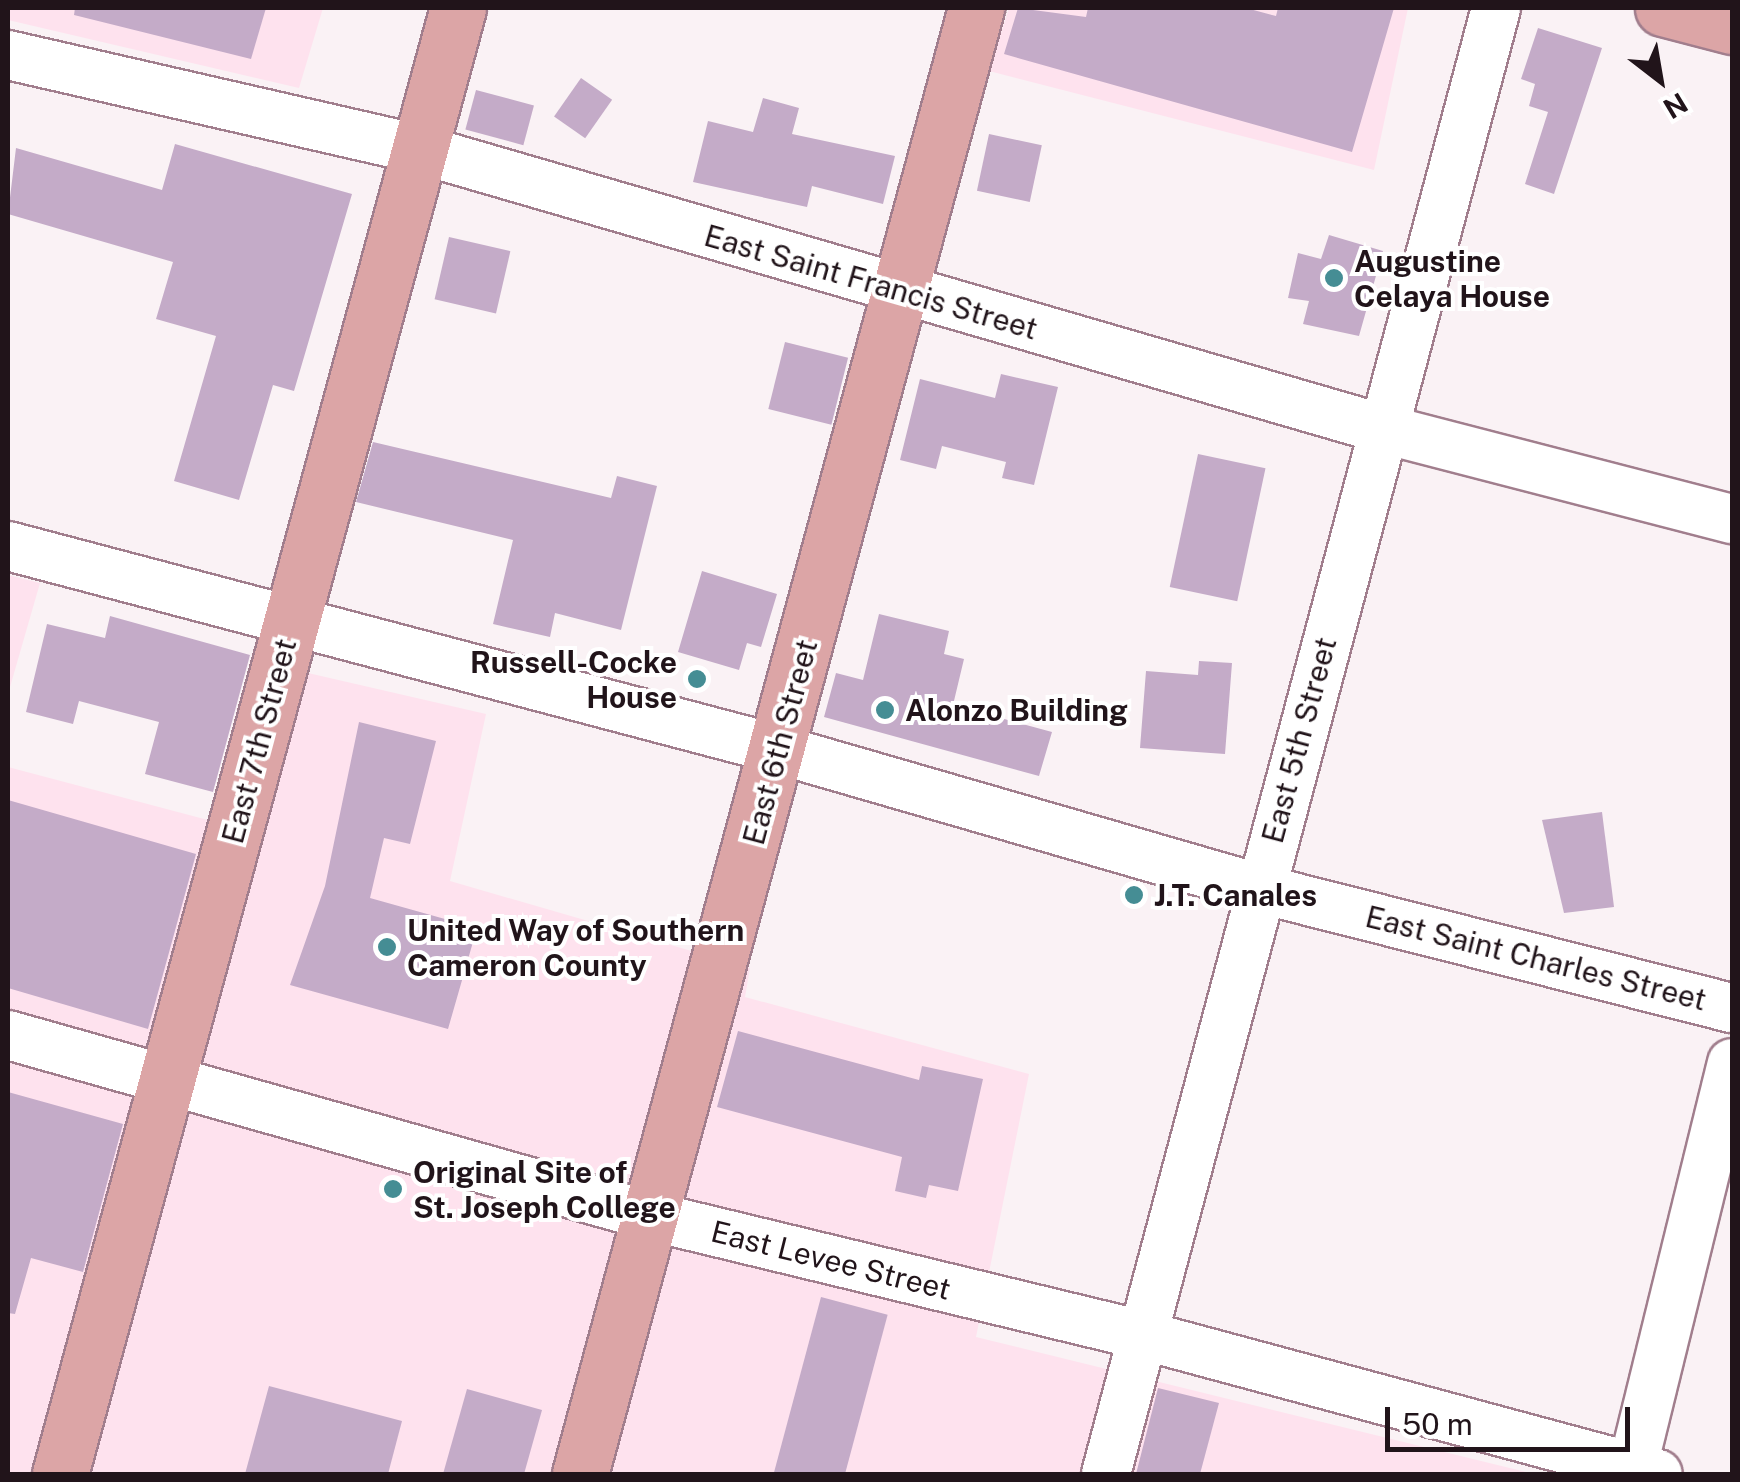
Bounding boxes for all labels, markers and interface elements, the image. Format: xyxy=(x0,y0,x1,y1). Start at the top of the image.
north arrow xyxy=(1610,30,1710,130)
text: N xyxy=(1658,86,1694,126)
street label: East Saint Francis Street xyxy=(700,217,1042,347)
place label: Augustine Celaya House xyxy=(1354,243,1550,314)
marker: Augustine Celaya House xyxy=(1323,267,1345,289)
street label: East 5th Street xyxy=(1254,633,1344,847)
street label: East 7th Street xyxy=(214,635,304,847)
street label: East 6th Street xyxy=(735,635,825,849)
place label: Russell-Cocke House xyxy=(470,644,677,714)
marker: Russell-Cocke House xyxy=(686,668,708,690)
place label: Alonzo Building xyxy=(905,692,1128,728)
marker: Alonzo Building xyxy=(874,699,896,721)
place label: J.T. Canales xyxy=(1154,877,1317,913)
marker: J.T. Canales xyxy=(1123,884,1145,906)
street label: East Saint Charles Street xyxy=(1362,898,1710,1018)
place label: United Way of Southern Cameron County xyxy=(407,912,745,982)
marker: United Way of Southern Cameron County xyxy=(376,936,398,958)
place label: Original Site of St. Joseph College xyxy=(413,1154,676,1224)
marker: Original Site of St. Joseph College xyxy=(382,1178,404,1200)
street label: East Levee Street xyxy=(707,1213,955,1307)
scale bar xyxy=(1390,1387,1635,1449)
text: 50 m xyxy=(1402,1406,1473,1442)

